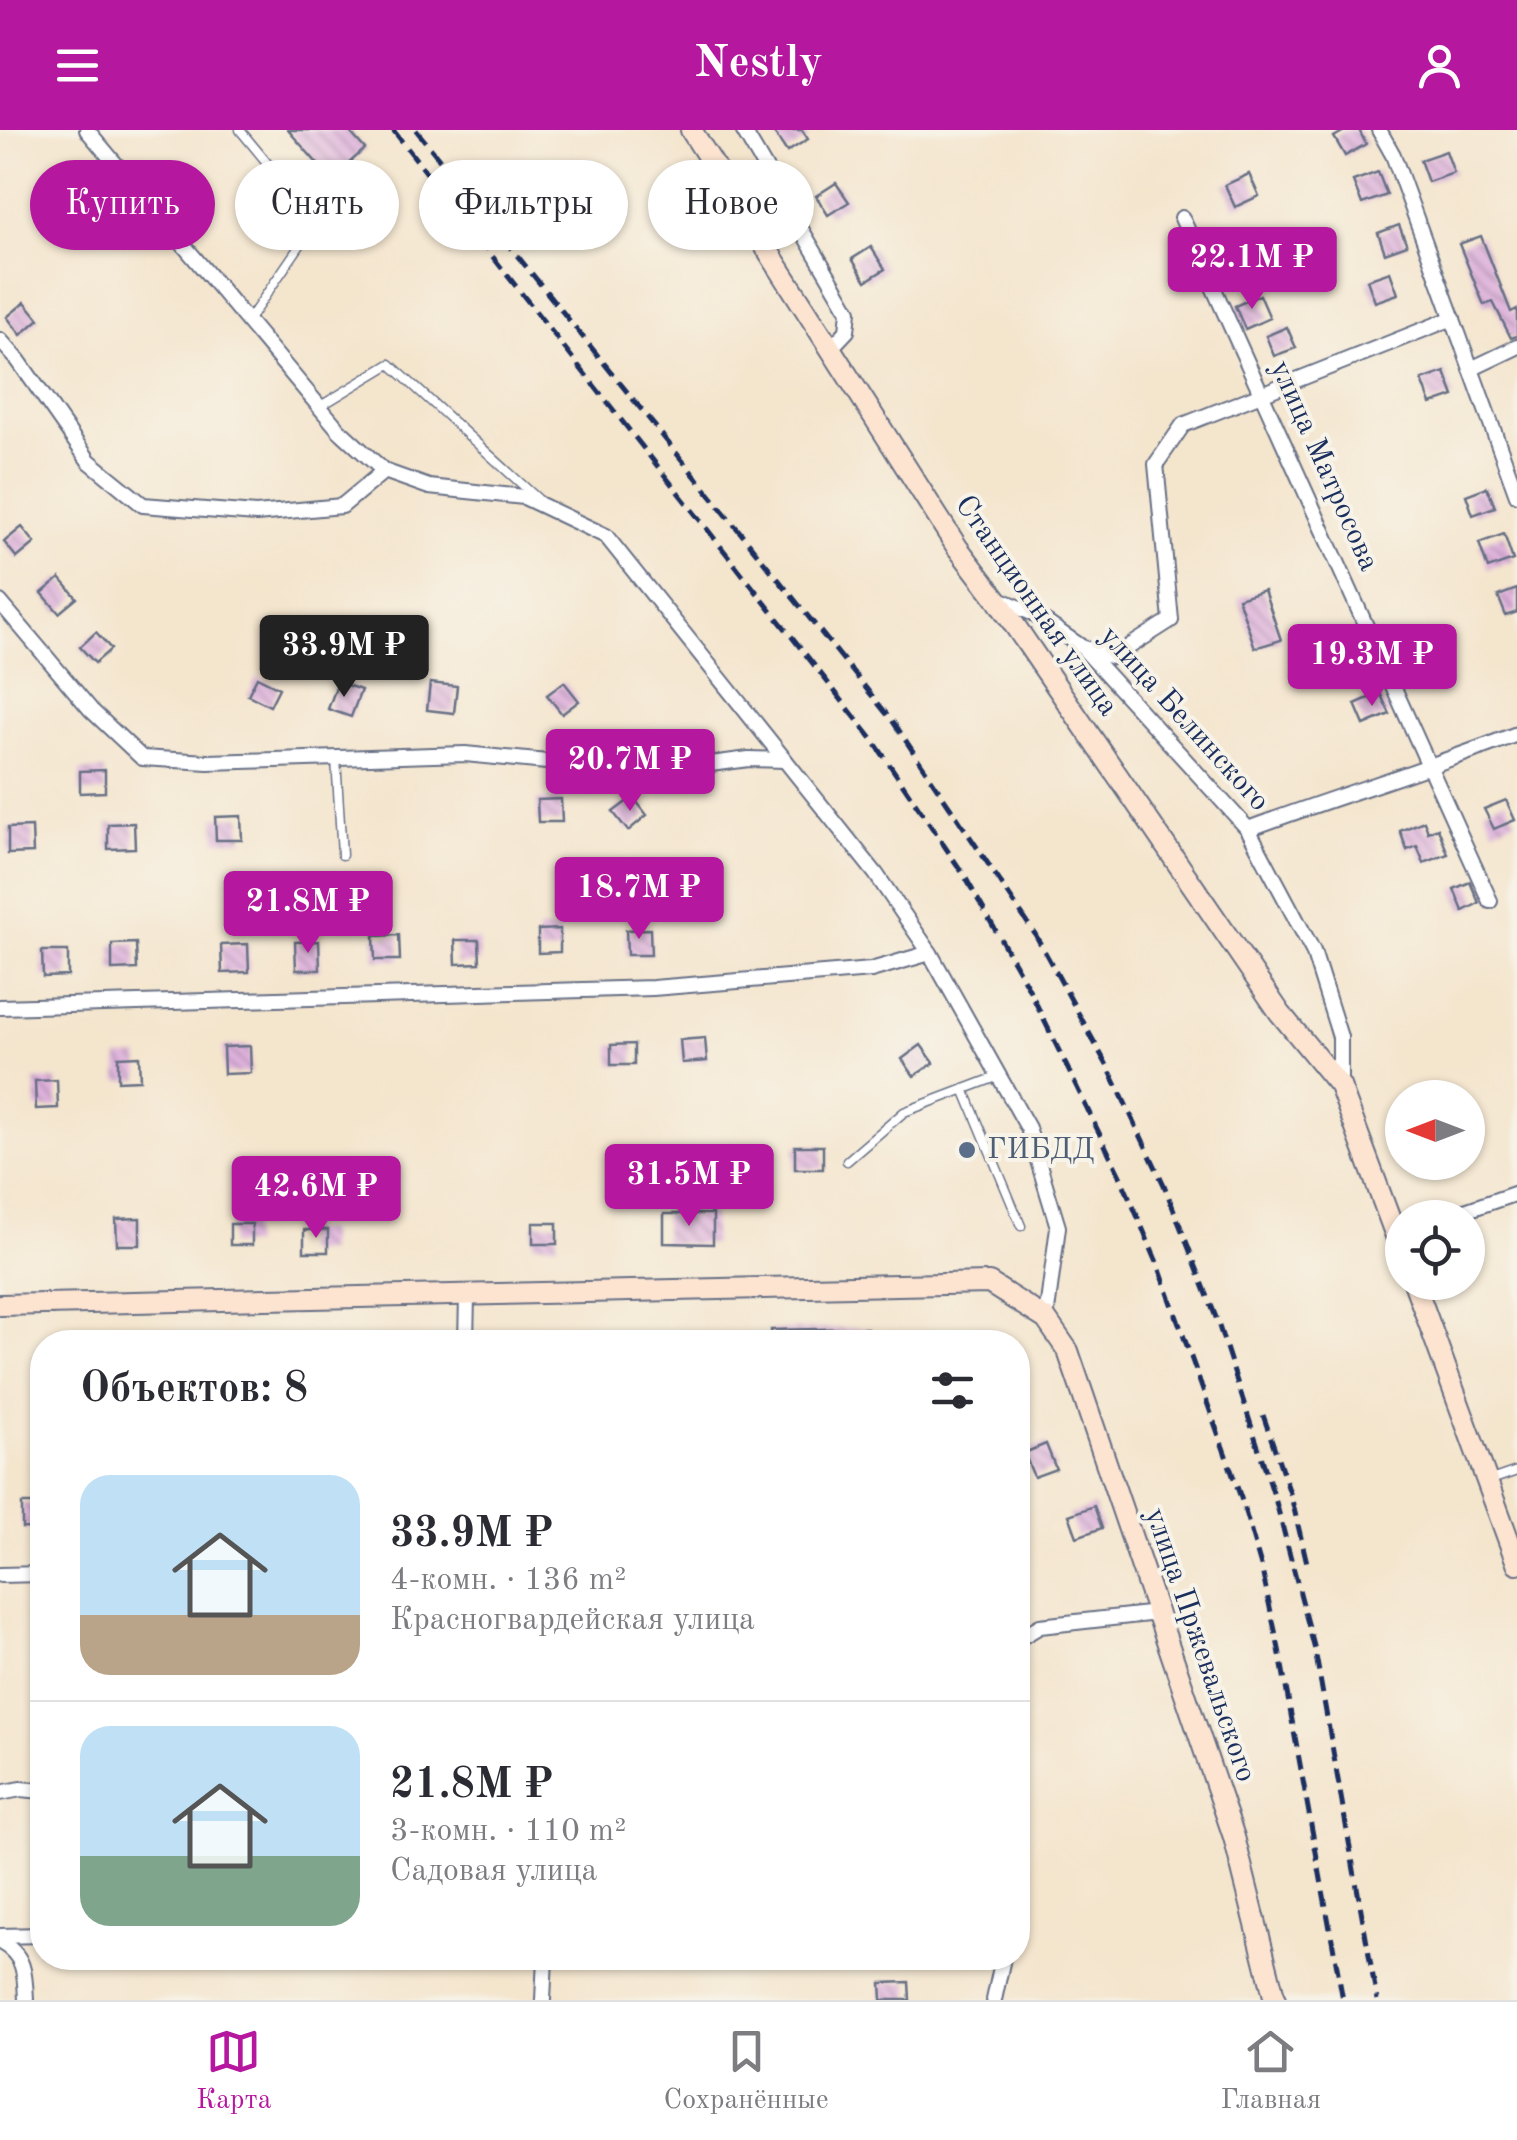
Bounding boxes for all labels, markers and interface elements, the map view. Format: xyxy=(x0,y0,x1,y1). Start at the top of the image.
icon: menu xyxy=(50,38,105,93)
icon: person xyxy=(1412,38,1467,93)
text: Nestly xyxy=(694,42,823,87)
chip: Купить xyxy=(30,160,215,250)
chip: Снять xyxy=(235,160,399,250)
chip: Фильтры xyxy=(419,160,628,250)
chip: Новое xyxy=(648,160,814,250)
pin: 22.1M ₽ xyxy=(1160,227,1344,312)
text: 22.1M ₽ xyxy=(1190,243,1314,275)
street label: улица Матросова xyxy=(1264,356,1384,576)
street label: Станционная улица xyxy=(949,490,1123,722)
pin: 33.9M ₽ xyxy=(252,615,436,700)
street label: улица Белинского xyxy=(1093,621,1275,817)
pin: 19.3M ₽ xyxy=(1280,624,1464,709)
text: 33.9M ₽ xyxy=(282,631,406,663)
text: 19.3M ₽ xyxy=(1310,640,1434,672)
pin: 20.7M ₽ xyxy=(538,729,722,814)
text: 20.7M ₽ xyxy=(568,745,692,777)
pin: 18.7M ₽ xyxy=(547,857,731,942)
pin: 21.8M ₽ xyxy=(216,871,400,956)
text: 18.7M ₽ xyxy=(577,873,701,905)
text: 21.8M ₽ xyxy=(246,887,370,919)
north arrow xyxy=(1385,1080,1485,1180)
map controls xyxy=(1385,1080,1485,1300)
place label: ГИБДД xyxy=(987,1135,1095,1165)
marker: ГИБДД xyxy=(956,1139,978,1161)
pin: 31.5M ₽ xyxy=(597,1144,781,1229)
pin: 42.6M ₽ xyxy=(224,1156,408,1241)
text: 31.5M ₽ xyxy=(627,1160,751,1192)
text: 42.6M ₽ xyxy=(254,1172,378,1204)
button: locate xyxy=(1385,1200,1485,1300)
icon: filters xyxy=(925,1363,980,1418)
text: Объектов: 8 xyxy=(80,1369,308,1411)
street label: улица Пржевальского xyxy=(1139,1504,1261,1786)
text: 33.9M ₽ xyxy=(390,1514,553,1556)
icon: home xyxy=(160,1515,280,1635)
text: 4-комн. · 136 m² xyxy=(390,1565,626,1597)
text: Красногвардейская улица xyxy=(390,1605,755,1637)
text: 21.8M ₽ xyxy=(390,1765,553,1807)
icon: home xyxy=(160,1766,280,1886)
text: 3-комн. · 110 m² xyxy=(390,1816,626,1848)
text: Садовая улица xyxy=(390,1856,597,1888)
tab: Карта xyxy=(196,2024,272,2119)
tab: Сохранённые xyxy=(663,2024,829,2119)
tab: Главная xyxy=(1220,2024,1321,2119)

